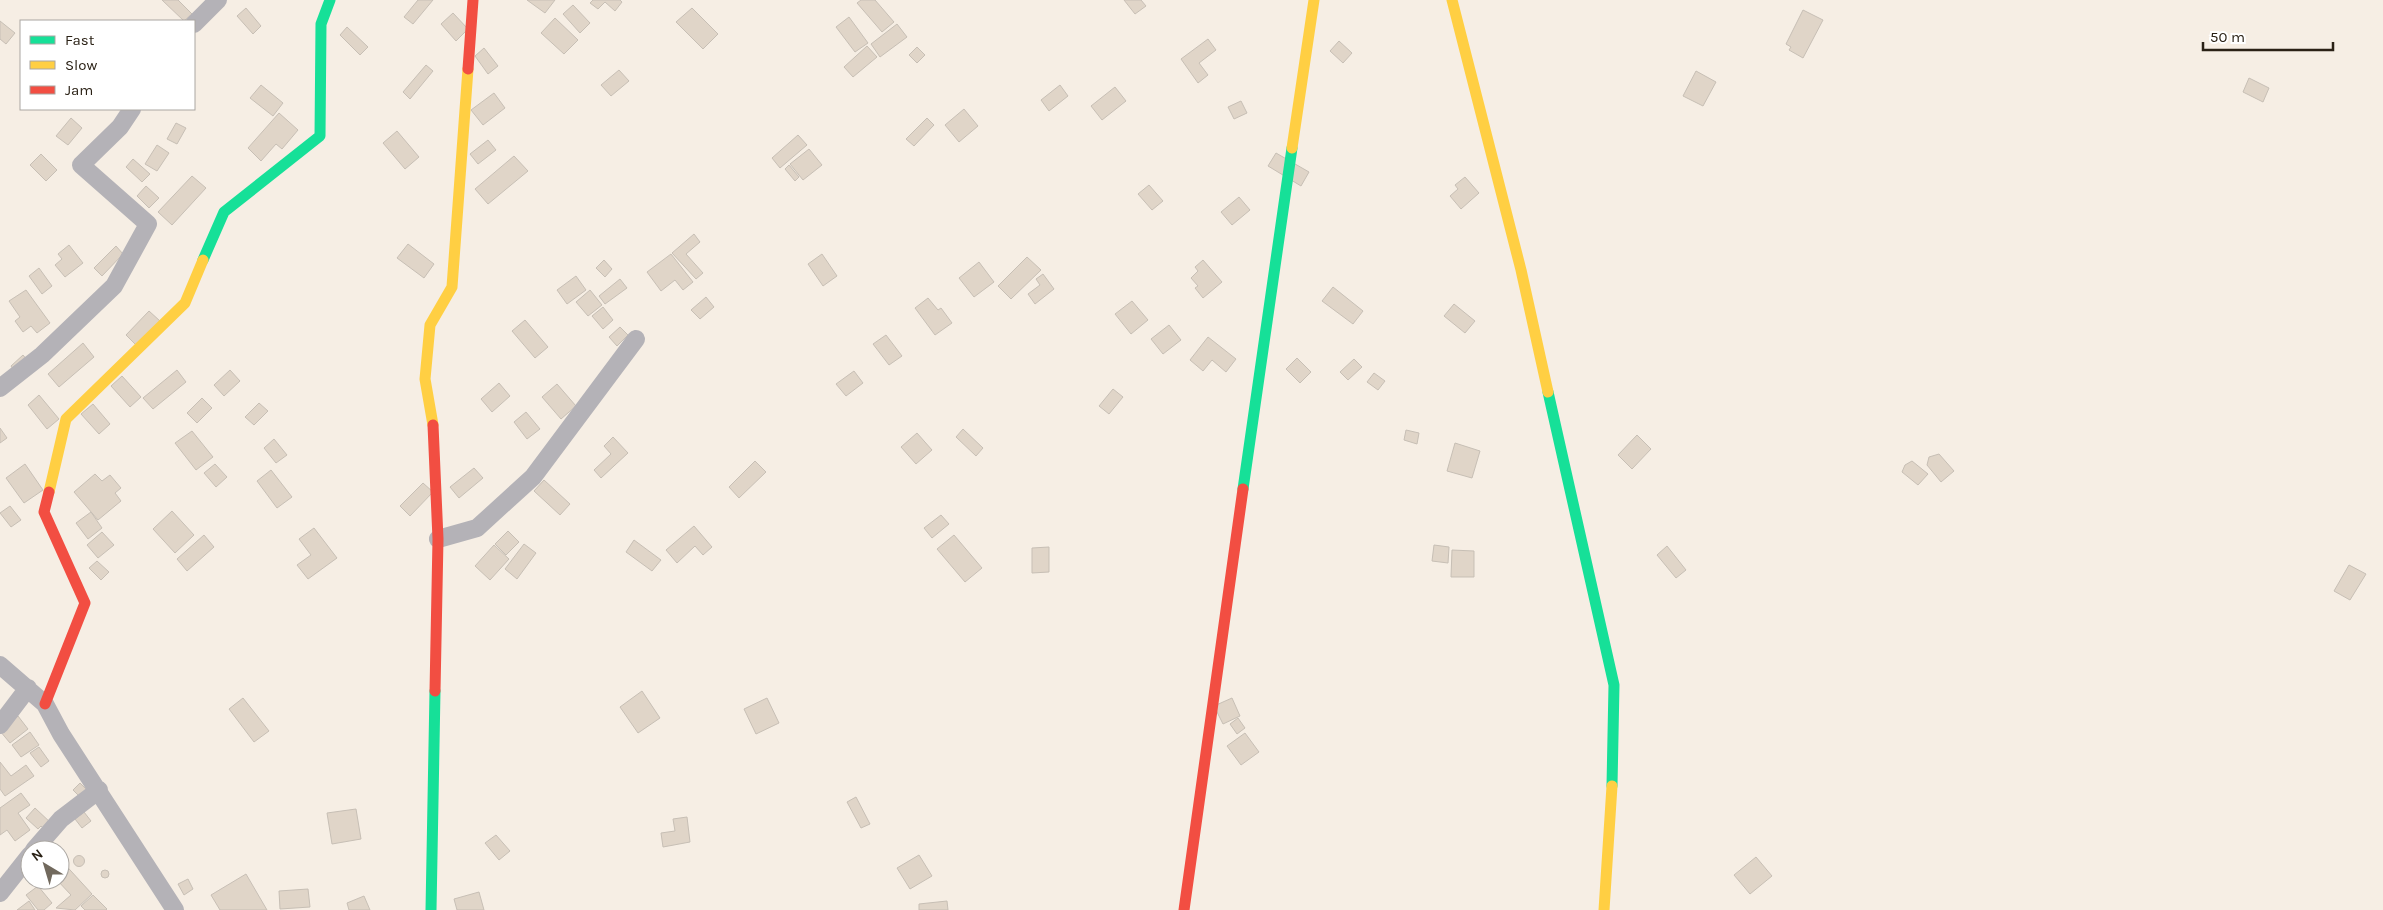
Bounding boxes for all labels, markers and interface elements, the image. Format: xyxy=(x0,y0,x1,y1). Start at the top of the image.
legend xyxy=(20,20,195,110)
scale bar xyxy=(2203,20,2333,52)
text: 50 m xyxy=(2210,28,2245,46)
text: Fast xyxy=(65,31,95,49)
text: Slow xyxy=(65,56,97,74)
text: Jam xyxy=(65,81,93,99)
north arrow xyxy=(20,840,70,890)
text: N xyxy=(28,845,46,865)

